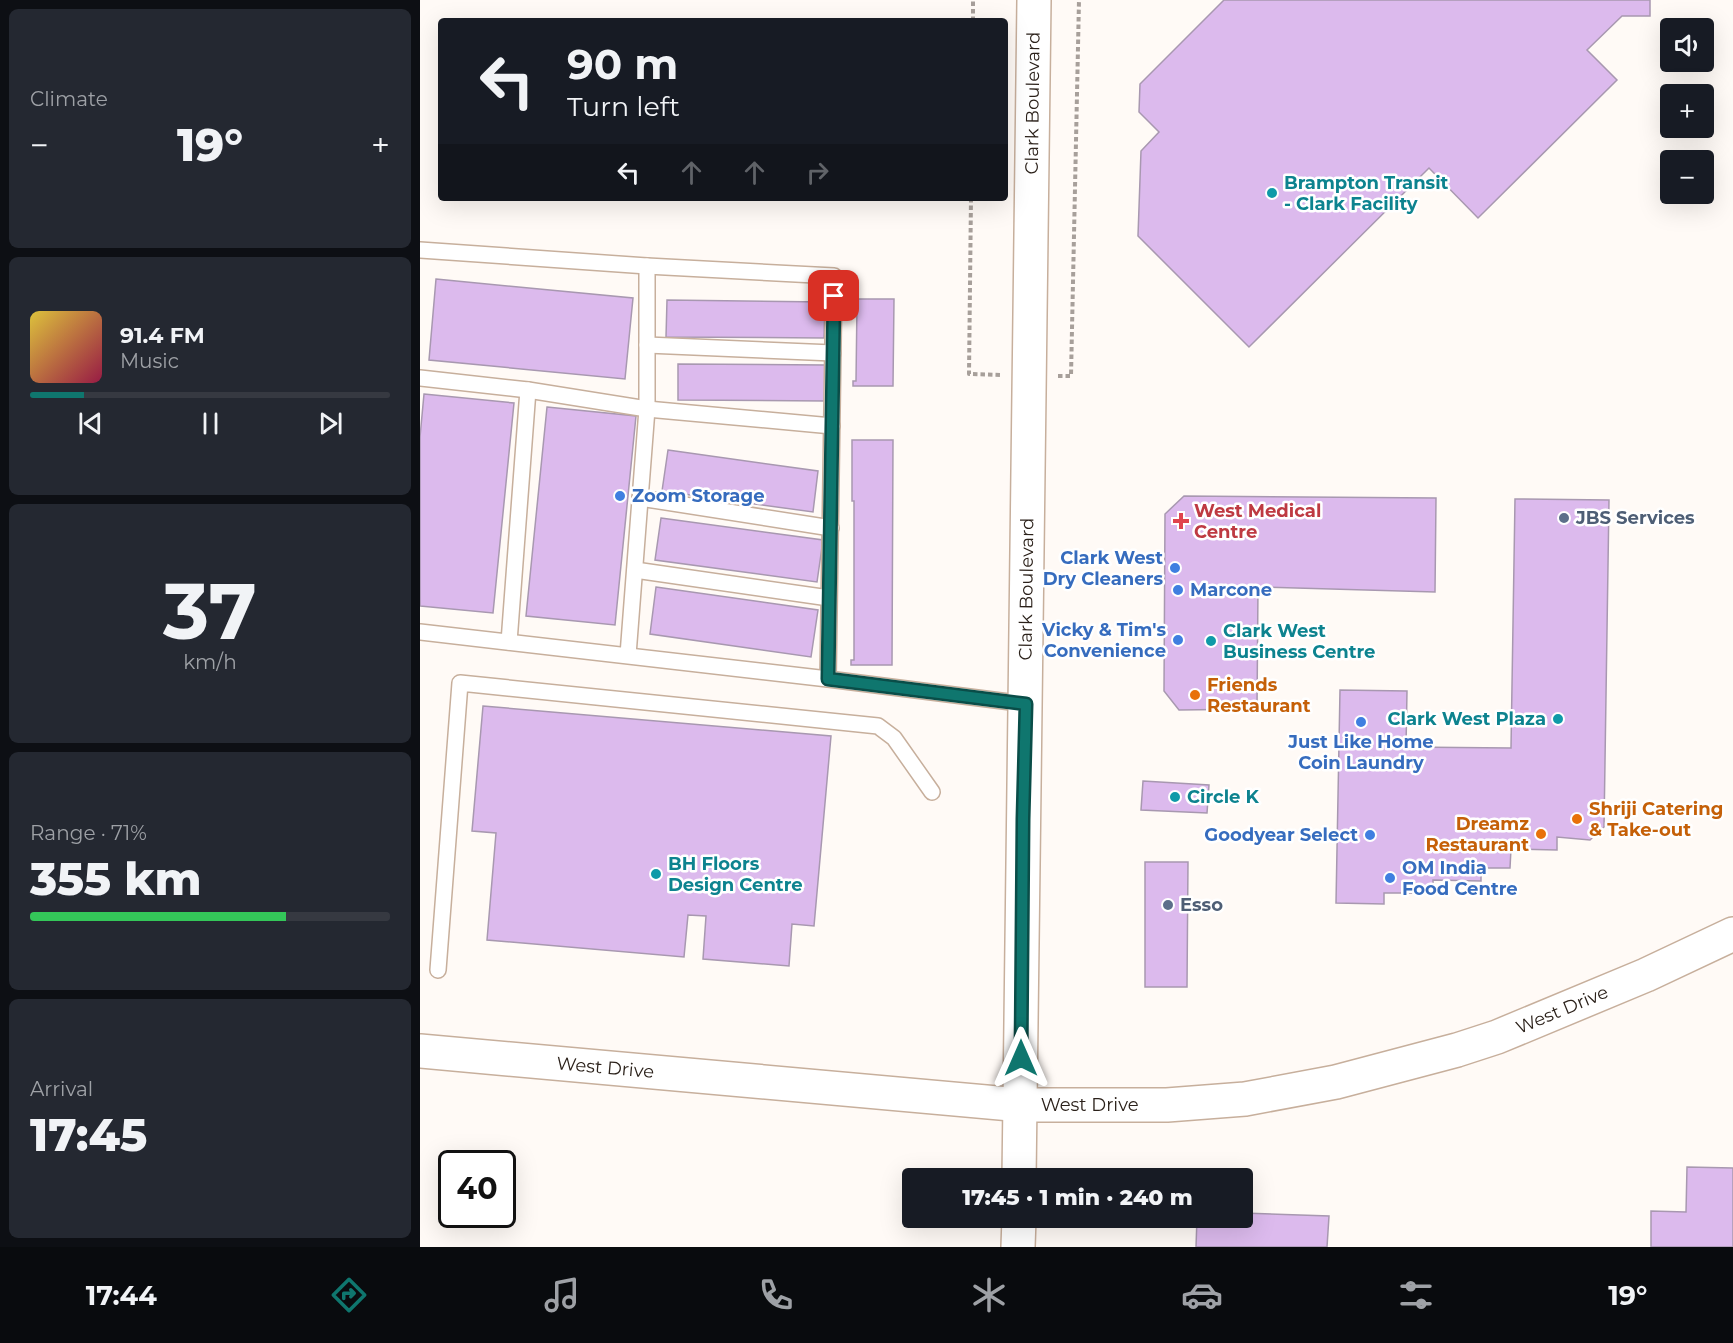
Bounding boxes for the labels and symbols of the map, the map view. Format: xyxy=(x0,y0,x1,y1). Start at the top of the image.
street label: Clark Boulevard xyxy=(1021,32,1045,175)
place label: Brampton Transit - Clark Facility xyxy=(1284,172,1449,215)
marker: Brampton Transit - Clark Facility xyxy=(1265,186,1279,200)
pin xyxy=(808,270,859,321)
place label: Zoom Storage xyxy=(632,485,765,507)
marker: Zoom Storage xyxy=(613,489,627,503)
place label: West Medical Centre xyxy=(1194,500,1321,543)
place label: JBS Services xyxy=(1575,507,1695,529)
marker: JBS Services xyxy=(1557,511,1571,525)
marker: West Medical Centre xyxy=(1172,512,1190,530)
street label: Clark Boulevard xyxy=(1015,518,1038,660)
place label: Clark West Dry Cleaners xyxy=(1043,547,1163,590)
marker: Clark West Dry Cleaners xyxy=(1168,561,1182,575)
place label: Marcone xyxy=(1190,579,1272,601)
marker: Marcone xyxy=(1171,583,1185,597)
place label: Vicky & Tim's Convenience xyxy=(1041,619,1166,662)
place label: Clark West Business Centre xyxy=(1223,620,1375,663)
marker: Vicky & Tim's Convenience xyxy=(1171,633,1185,647)
marker: Clark West Business Centre xyxy=(1204,634,1218,648)
place label: Friends Restaurant xyxy=(1207,674,1311,717)
marker: Friends Restaurant xyxy=(1188,688,1202,702)
place label: Clark West Plaza xyxy=(1388,708,1546,730)
marker: Clark West Plaza xyxy=(1551,712,1565,726)
marker: Just Like Home Coin Laundry xyxy=(1354,715,1368,729)
place label: Just Like Home Coin Laundry xyxy=(1287,731,1434,774)
place label: Circle K xyxy=(1187,786,1259,808)
marker: Circle K xyxy=(1168,790,1182,804)
place label: Shriji Catering & Take-out xyxy=(1589,798,1723,841)
marker: Shriji Catering & Take-out xyxy=(1570,812,1584,826)
place label: Dreamz Restaurant xyxy=(1425,813,1529,856)
place label: Goodyear Select xyxy=(1204,824,1358,846)
marker: Dreamz Restaurant xyxy=(1534,827,1548,841)
marker: Goodyear Select xyxy=(1363,828,1377,842)
place label: BH Floors Design Centre xyxy=(668,853,803,896)
place label: OM India Food Centre xyxy=(1402,857,1518,900)
marker: BH Floors Design Centre xyxy=(649,867,663,881)
marker: OM India Food Centre xyxy=(1383,871,1397,885)
place label: Esso xyxy=(1180,894,1223,916)
marker: Esso xyxy=(1161,898,1175,912)
street label: West Drive xyxy=(1513,981,1612,1039)
position arrow xyxy=(989,1026,1053,1090)
street label: West Drive xyxy=(556,1052,655,1083)
street label: West Drive xyxy=(1041,1094,1139,1116)
speed limit sign: 40 xyxy=(438,1150,516,1228)

